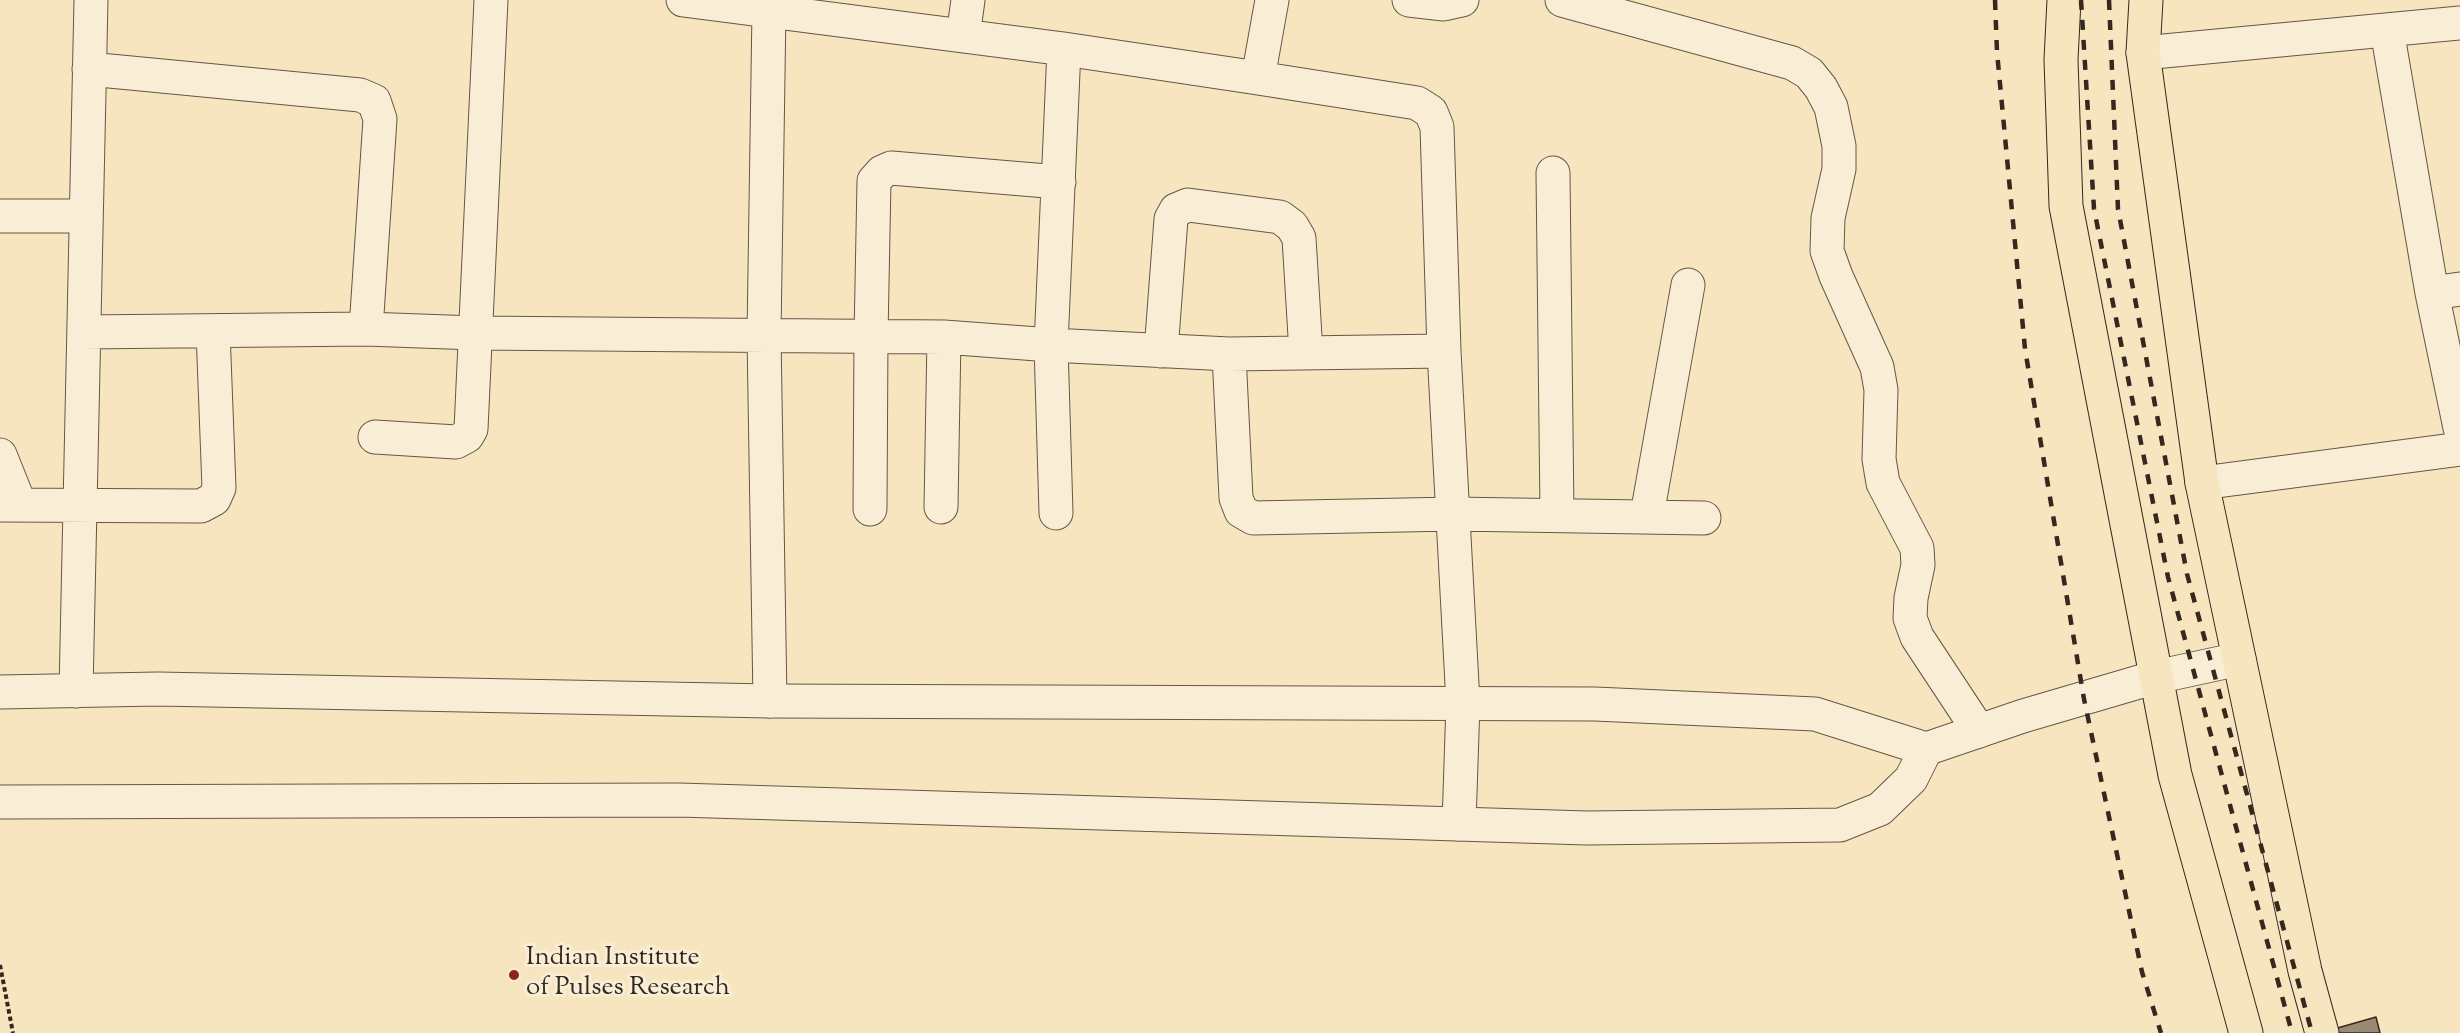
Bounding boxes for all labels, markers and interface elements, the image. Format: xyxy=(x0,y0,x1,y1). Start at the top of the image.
place label: Indian Institute of Pulses Research xyxy=(526,944,730,1006)
marker: Indian Institute of Pulses Research xyxy=(507,968,521,982)

